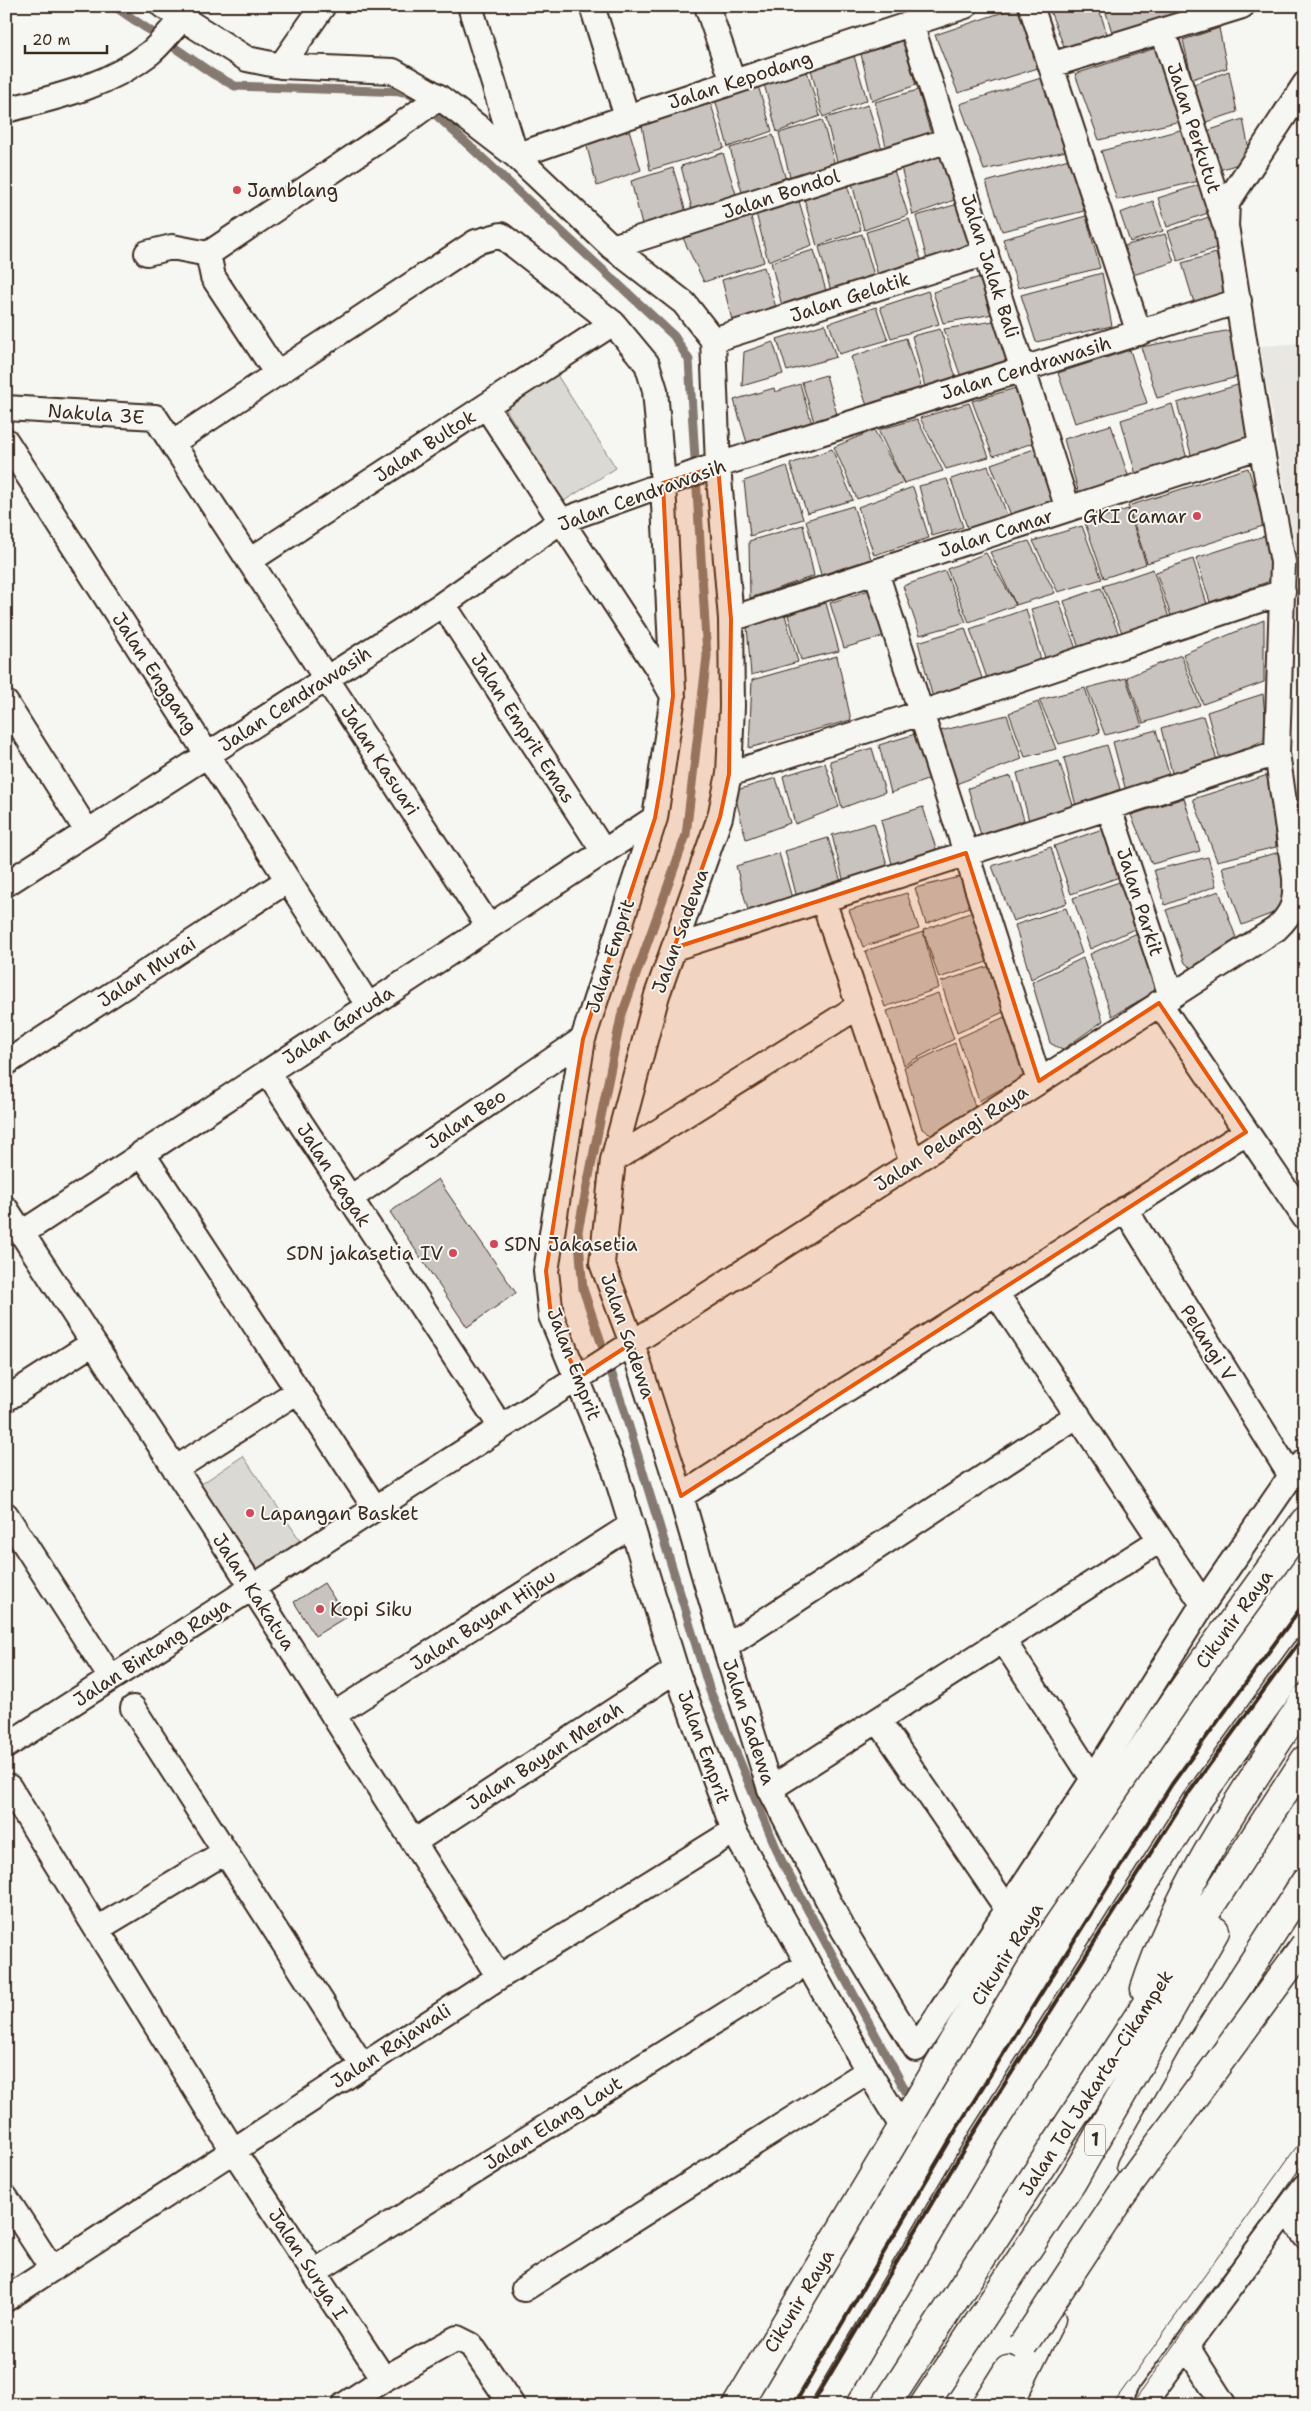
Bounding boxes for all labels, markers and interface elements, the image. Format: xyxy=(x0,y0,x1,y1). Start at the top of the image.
scale bar xyxy=(25,22,108,54)
text: 20 m xyxy=(32,30,71,50)
street label: Jalan Kepodang xyxy=(665,45,815,115)
street label: Jalan Perkutut xyxy=(1161,60,1227,196)
street label: Jalan Bondol xyxy=(719,163,843,225)
place label: Jamblang xyxy=(247,178,338,203)
marker: Jamblang xyxy=(231,184,243,196)
street label: Jalan Jalak Bali xyxy=(955,191,1025,341)
street label: Jalan Gelatik xyxy=(787,266,913,328)
street label: Jalan Cendrawasih xyxy=(938,330,1114,406)
street label: Nakula 3E xyxy=(47,398,145,430)
street label: Jalan Bultok xyxy=(369,404,481,488)
street label: Jalan Cendrawasih xyxy=(555,453,729,537)
street label: Jalan Camar xyxy=(936,503,1056,563)
place label: GKI Camar xyxy=(1083,504,1187,529)
marker: GKI Camar xyxy=(1191,510,1203,522)
street label: Jalan Enggang xyxy=(107,608,203,738)
street label: Jalan Cendrawasih xyxy=(214,640,376,758)
street label: Jalan Emprit Emas xyxy=(465,648,581,808)
street label: Jalan Kasuari xyxy=(335,700,425,820)
street label: Jalan Parkit xyxy=(1111,845,1169,959)
street label: Jalan Sadewa xyxy=(646,865,714,997)
street label: Jalan Emprit xyxy=(580,896,640,1016)
street label: Jalan Murai xyxy=(93,931,201,1013)
street label: Jalan Garuda xyxy=(278,980,398,1070)
street label: Jalan Pelangi Raya xyxy=(869,1079,1033,1197)
street label: Jalan Beo xyxy=(421,1083,511,1155)
street label: Jalan Gagak xyxy=(291,1118,377,1232)
place label: SDN Jakasetia xyxy=(504,1232,638,1257)
marker: SDN Jakasetia xyxy=(488,1238,500,1250)
place label: SDN jakasetia IV xyxy=(286,1241,443,1266)
marker: SDN jakasetia IV xyxy=(447,1247,459,1259)
street label: Jalan Sadewa xyxy=(595,1270,661,1402)
street label: Pelangi V xyxy=(1175,1300,1241,1386)
street label: Jalan Emprit xyxy=(541,1304,607,1424)
place label: Lapangan Basket xyxy=(260,1501,419,1526)
marker: Lapangan Basket xyxy=(244,1507,256,1519)
street label: Jalan Kakatua xyxy=(207,1529,301,1655)
street label: Jalan Bayan Hijau xyxy=(406,1564,560,1676)
street label: Cikunir Raya xyxy=(1190,1564,1278,1674)
street label: Jalan Bintang Raya xyxy=(69,1592,235,1712)
place label: Kopi Siku xyxy=(330,1597,412,1622)
marker: Kopi Siku xyxy=(314,1603,326,1615)
street label: Jalan Sadewa xyxy=(717,1656,781,1788)
street label: Jalan Emprit xyxy=(672,1687,736,1807)
street label: Jalan Bayan Merah xyxy=(462,1696,628,1816)
street label: Cikunir Raya xyxy=(965,1898,1049,2010)
street label: Jalan Tol Jakarta–Cikampek xyxy=(1013,1965,1179,2201)
street label: Jalan Rajawali xyxy=(326,1998,456,2094)
street label: Jalan Elang Laut xyxy=(479,2070,627,2176)
road number: 1 xyxy=(1085,2124,1105,2156)
street label: Jalan Surya I xyxy=(263,2204,353,2324)
street label: Cikunir Raya xyxy=(758,2244,840,2357)

